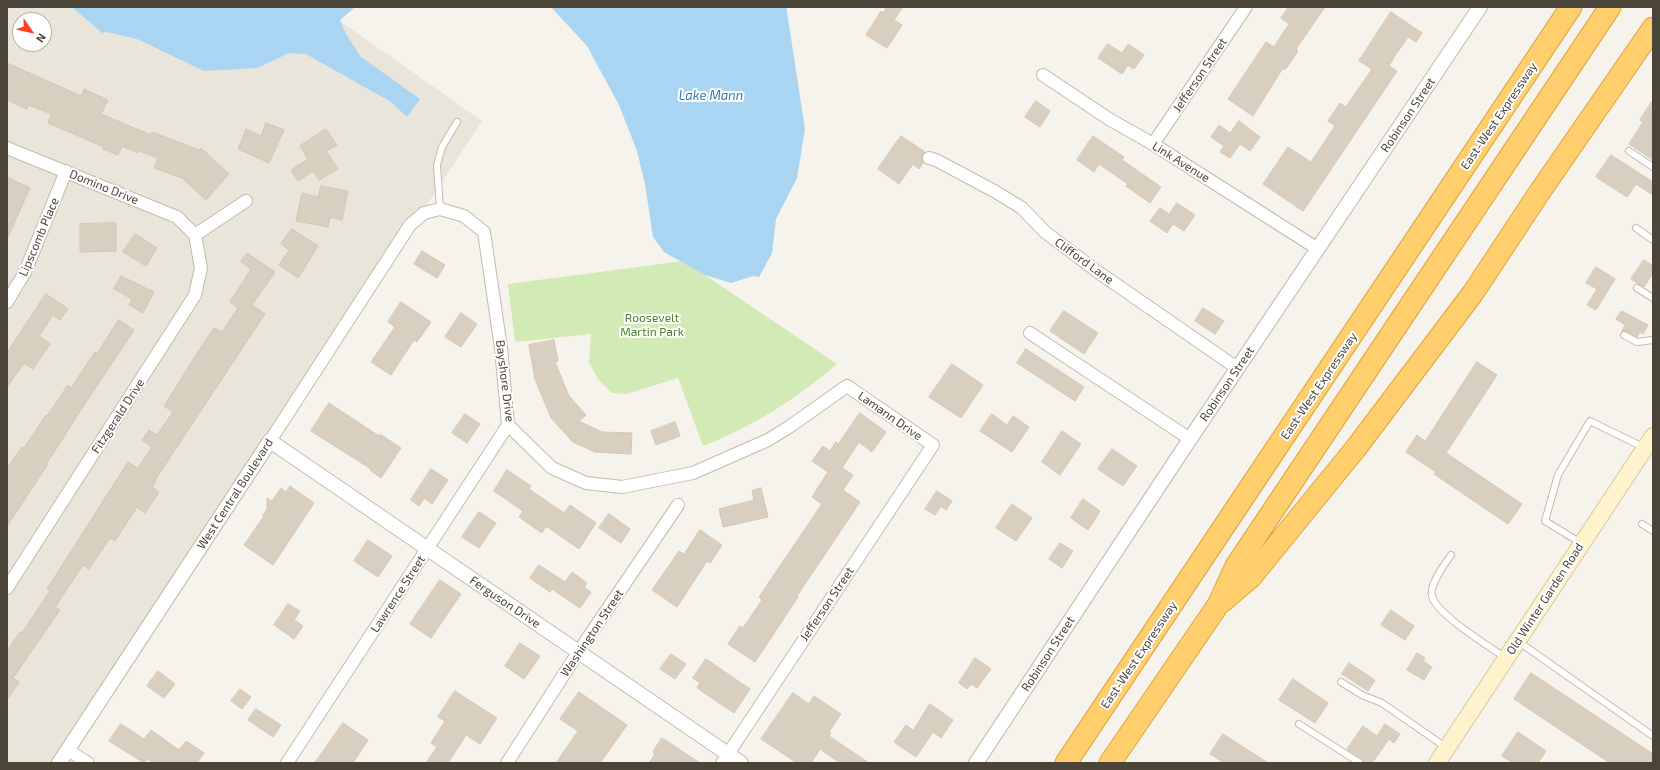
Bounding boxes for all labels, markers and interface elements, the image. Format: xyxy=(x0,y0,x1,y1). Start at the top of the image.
north arrow xyxy=(12,12,52,52)
text: N xyxy=(34,31,49,45)
street label: Jefferson Street xyxy=(1170,35,1230,115)
street label: East-West Expressway xyxy=(1458,60,1540,172)
street label: Robinson Street xyxy=(1378,75,1438,155)
water label: Lake Mann xyxy=(679,88,743,104)
street label: Link Avenue xyxy=(1150,139,1212,185)
street label: Domino Drive xyxy=(67,167,141,207)
street label: Lipscomb Place xyxy=(16,195,62,279)
street label: Clifford Lane xyxy=(1052,235,1116,287)
park label: Roosevelt Martin Park xyxy=(620,311,684,339)
street label: East-West Expressway xyxy=(1278,330,1360,442)
street label: Bayshore Drive xyxy=(493,339,517,423)
street label: Robinson Street xyxy=(1197,344,1257,424)
street label: Fitzgerald Drive xyxy=(88,376,148,456)
street label: Lamann Drive xyxy=(855,389,925,443)
street label: West Central Boulevard xyxy=(194,436,276,552)
street label: Old Winter Garden Road xyxy=(1503,540,1587,658)
street label: Lawrence Street xyxy=(368,553,428,635)
street label: Jefferson Street xyxy=(797,564,857,644)
street label: Ferguson Drive xyxy=(467,573,543,631)
street label: Washington Street xyxy=(558,587,626,679)
street label: East-West Expressway xyxy=(1098,599,1180,711)
street label: Robinson Street xyxy=(1018,614,1078,694)

